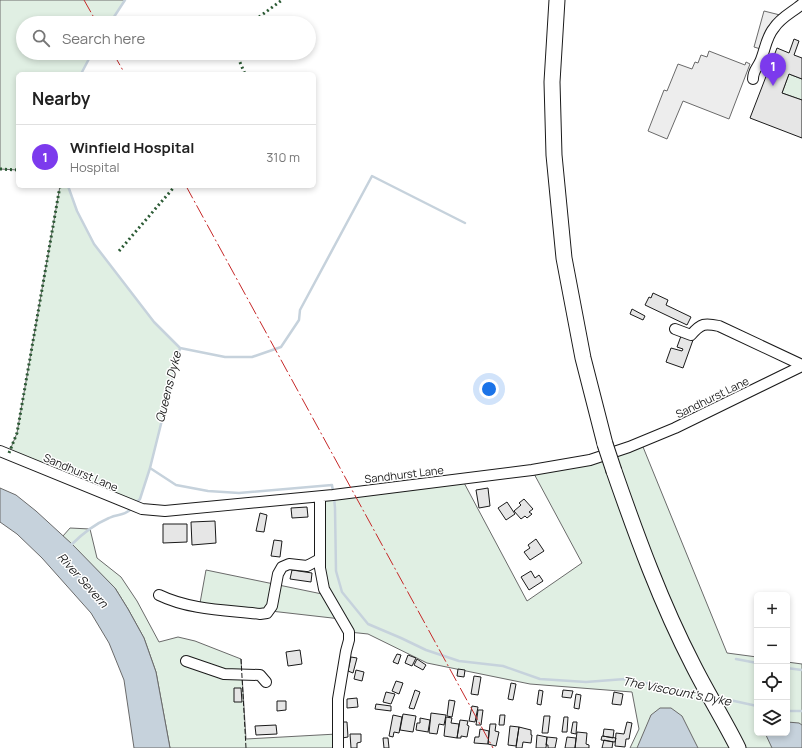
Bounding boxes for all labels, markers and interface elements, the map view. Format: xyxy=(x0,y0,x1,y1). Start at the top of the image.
search box xyxy=(16,16,316,60)
icon: search xyxy=(30,27,52,49)
text: Search here xyxy=(62,28,145,49)
pin: 1 xyxy=(760,53,786,86)
text: Nearby xyxy=(32,87,90,110)
text: Winfield Hospital xyxy=(70,137,194,158)
text: 1 xyxy=(42,148,48,166)
text: 310 m xyxy=(266,148,300,166)
text: Hospital xyxy=(70,158,120,176)
water label: Queens Dyke xyxy=(151,349,185,424)
street label: Sandhurst Lane xyxy=(673,373,752,421)
your location xyxy=(479,379,499,399)
street label: Sandhurst Lane xyxy=(41,450,121,495)
street label: Sandhurst Lane xyxy=(364,462,445,486)
water label: River Severn xyxy=(54,549,113,612)
map controls xyxy=(754,592,790,736)
button: + xyxy=(754,592,790,628)
button: − xyxy=(754,628,790,664)
button: locate xyxy=(754,664,790,700)
water label: The Viscount's Dyke xyxy=(621,672,734,710)
button: layers xyxy=(754,700,790,736)

